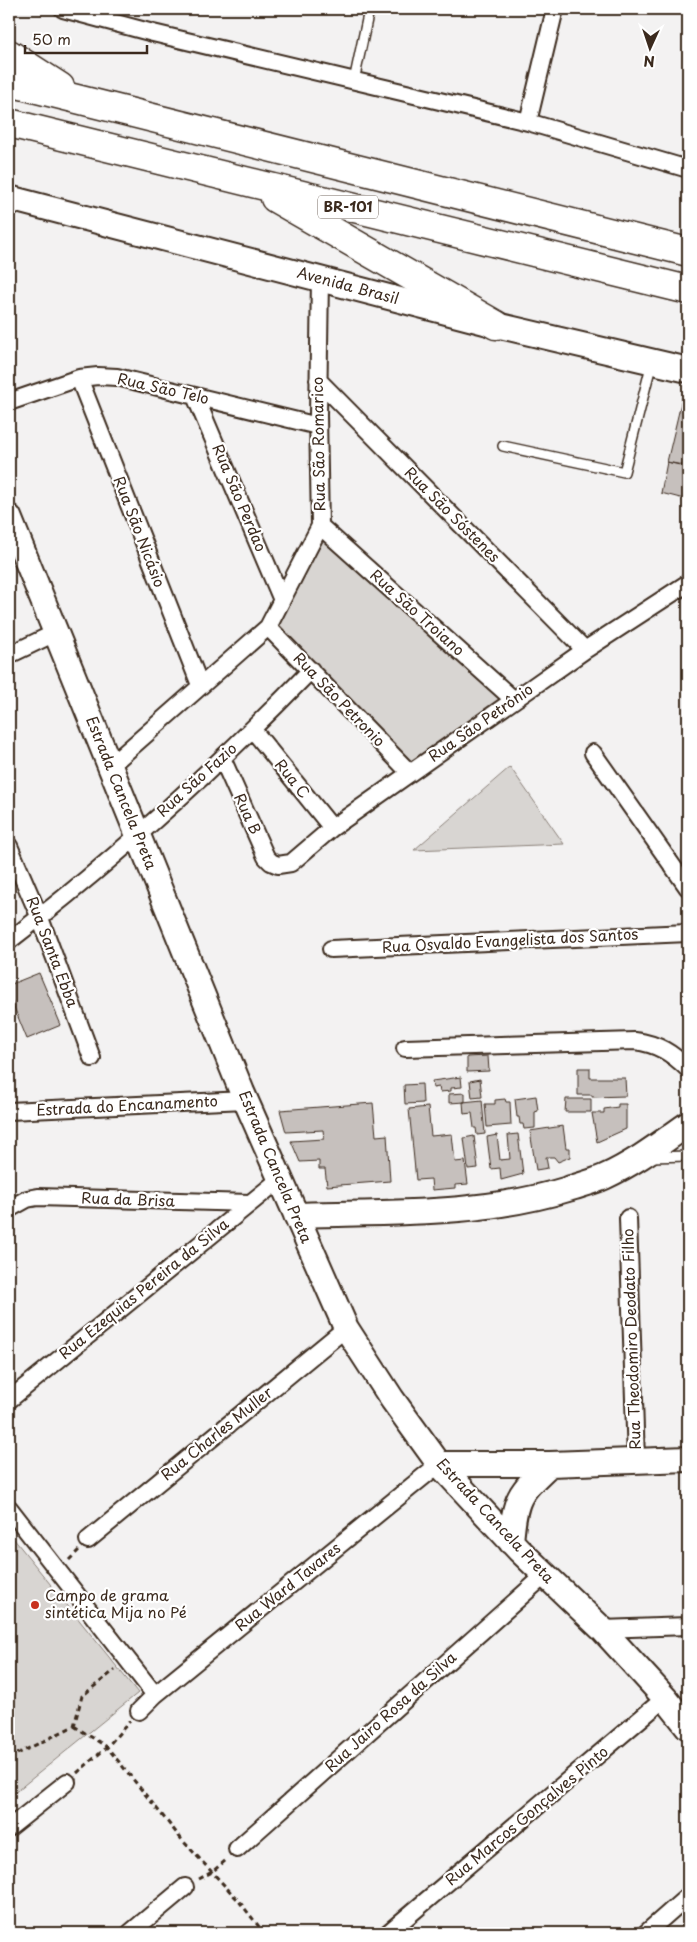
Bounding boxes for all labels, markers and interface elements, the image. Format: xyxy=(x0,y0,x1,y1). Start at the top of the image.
scale bar xyxy=(25,22,148,54)
north arrow xyxy=(624,22,674,72)
text: 50 m xyxy=(32,27,71,50)
text: N xyxy=(643,51,655,72)
road number: BR-101 xyxy=(318,196,378,218)
street label: Avenida Brasil xyxy=(295,260,402,309)
street label: Rua São Telo xyxy=(115,366,211,409)
street label: Rua São Romarico xyxy=(305,376,330,512)
street label: Rua São Perdao xyxy=(207,440,273,555)
street label: Rua São Sóstenes xyxy=(400,461,506,567)
street label: Rua São Nicásio xyxy=(109,473,172,590)
street label: Rua São Troiano xyxy=(366,563,470,661)
street label: Rua São Petronio xyxy=(289,647,391,751)
street label: Rua São Petrônio xyxy=(423,677,537,767)
street label: Estrada Cancela Preta xyxy=(81,712,164,873)
street label: Rua São Fazio xyxy=(151,736,241,821)
street label: Rua C xyxy=(270,753,316,803)
street label: Rua B xyxy=(229,789,268,838)
street label: Rua Santa Ebba xyxy=(22,893,85,1011)
street label: Rua Osvaldo Evangelista dos Santos xyxy=(381,921,639,958)
street label: Estrada Cancela Preta xyxy=(234,1087,319,1247)
street label: Estrada do Encanamento xyxy=(35,1088,218,1121)
street label: Rua da Brisa xyxy=(81,1185,176,1212)
street label: Rua Ezequias Pereira da Silva xyxy=(53,1211,234,1364)
street label: Rua Theodomiro Deodato Filho xyxy=(615,1228,646,1450)
street label: Rua Charles Muller xyxy=(155,1380,277,1485)
street label: Estrada Cancela Preta xyxy=(432,1452,561,1588)
street label: Rua Ward Tavares xyxy=(229,1536,345,1636)
place label: Campo de grama sintética Mija no Pé xyxy=(45,1583,187,1623)
marker: Campo de grama sintética Mija no Pé xyxy=(29,1599,41,1611)
street label: Rua Jairo Rosa da Silva xyxy=(319,1645,462,1776)
street label: Rua Marcos Gonçalves Pinto xyxy=(439,1740,613,1890)

